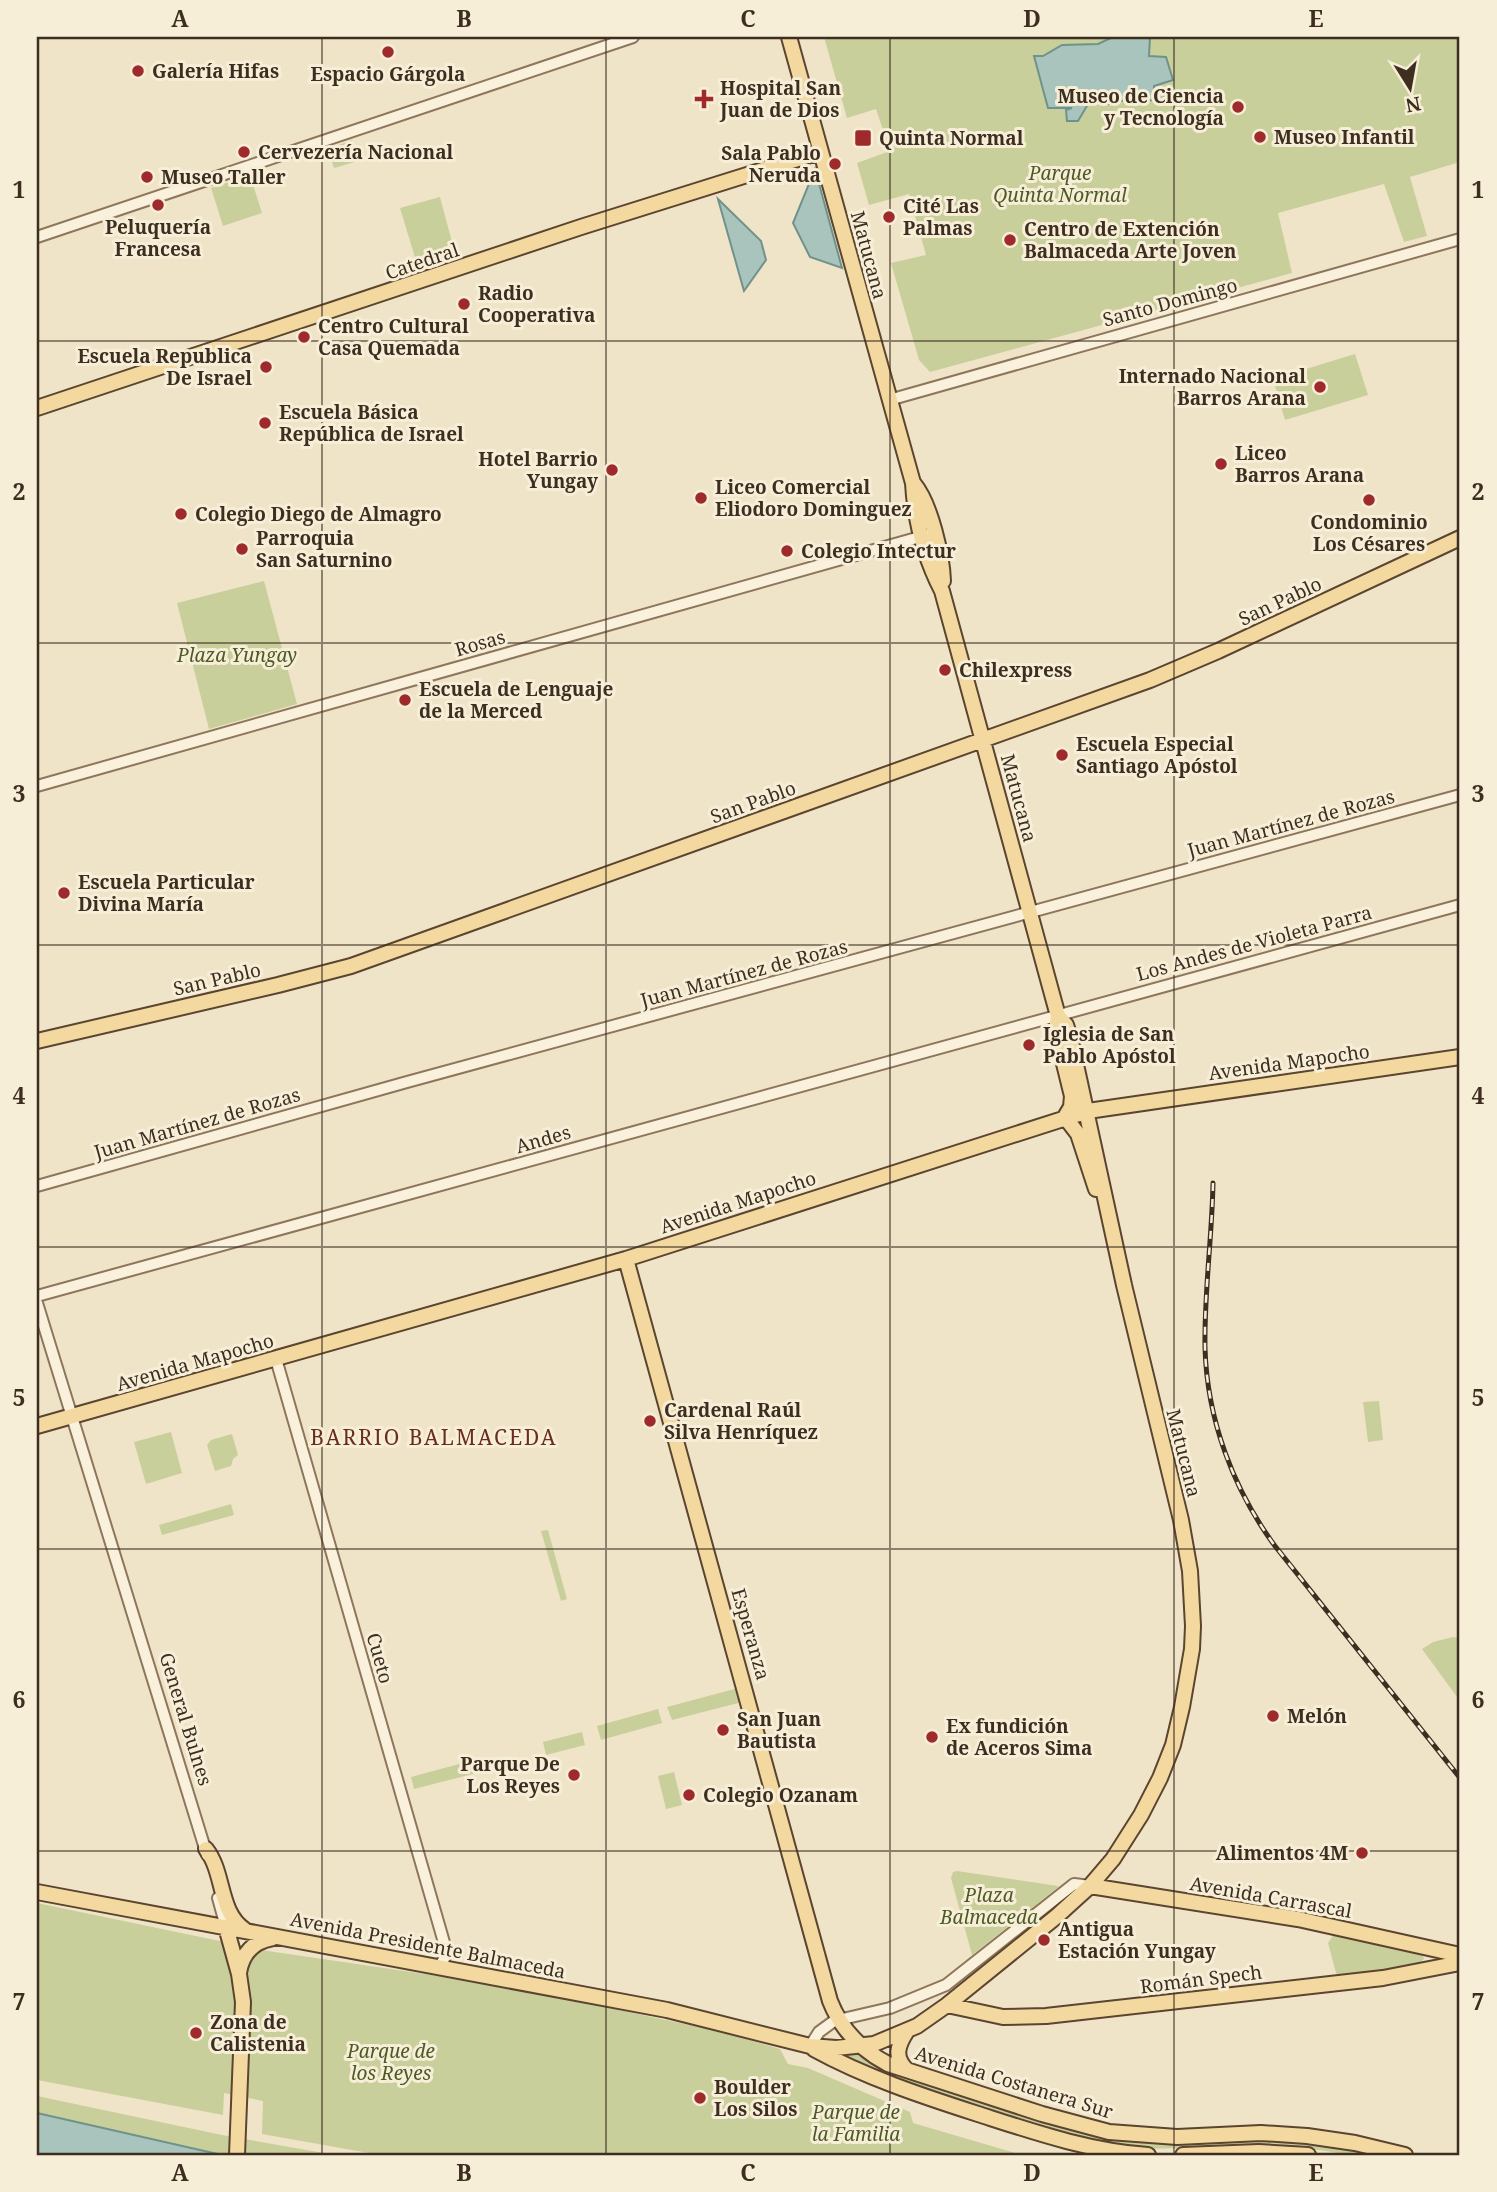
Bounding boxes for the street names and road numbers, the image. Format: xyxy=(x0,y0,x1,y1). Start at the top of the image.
street label: Matucana xyxy=(845,208,893,302)
street label: Catedral xyxy=(382,236,462,286)
street label: Santo Domingo xyxy=(1100,272,1240,332)
street label: San Pablo xyxy=(1234,570,1326,632)
street label: Rosas xyxy=(452,623,508,663)
street label: Matucana xyxy=(995,751,1043,845)
street label: San Pablo xyxy=(707,775,799,829)
street label: Juan Martínez de Rozas xyxy=(1184,783,1397,863)
street label: Los Andes de Violeta Parra xyxy=(1133,899,1375,987)
street label: Juan Martínez de Rozas xyxy=(637,933,850,1013)
street label: San Pablo xyxy=(171,956,263,1002)
street label: Avenida Mapocho xyxy=(1207,1038,1371,1086)
street label: Juan Martínez de Rozas xyxy=(90,1081,303,1165)
street label: Andes xyxy=(512,1119,574,1159)
street label: Avenida Mapocho xyxy=(657,1165,819,1239)
street label: Avenida Mapocho xyxy=(113,1327,277,1397)
street label: Matucana xyxy=(1160,1406,1208,1500)
street label: Esperanza xyxy=(726,1585,776,1683)
street label: Cueto xyxy=(360,1630,400,1686)
street label: General Bulnes xyxy=(153,1649,219,1789)
street label: Avenida Carrascal xyxy=(1188,1870,1354,1924)
street label: Avenida Presidente Balmaceda xyxy=(288,1906,568,1984)
street label: Román Spech xyxy=(1138,1959,1264,1999)
street label: Avenida Costanera Sur xyxy=(912,2040,1116,2125)

